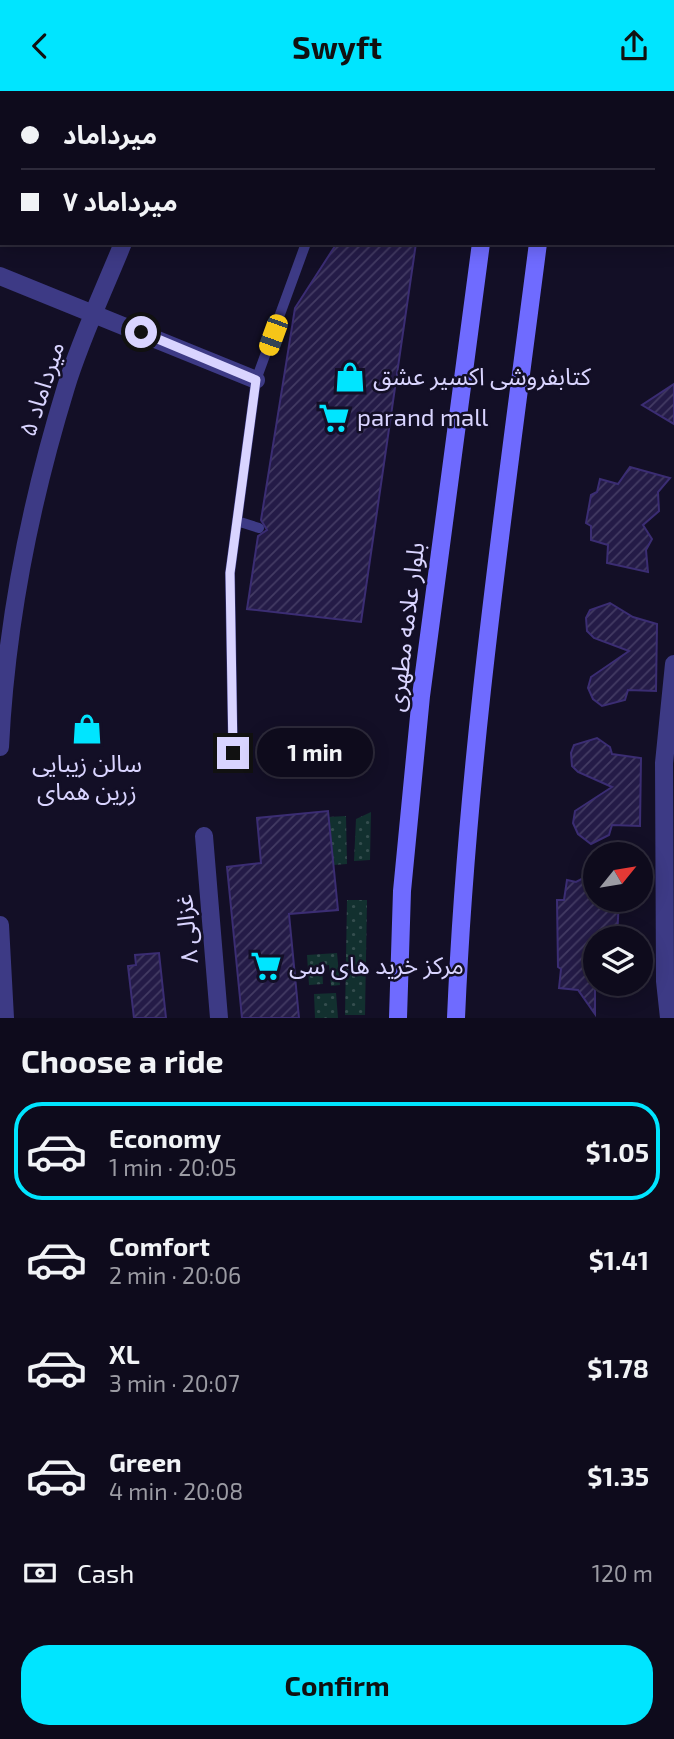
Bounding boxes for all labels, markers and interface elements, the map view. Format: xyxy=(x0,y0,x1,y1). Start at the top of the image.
icon: back xyxy=(21,27,59,65)
text: Swyft xyxy=(292,27,382,65)
icon: share xyxy=(615,27,653,65)
text: میرداماد xyxy=(63,118,157,149)
text: میرداماد ۷ xyxy=(63,185,178,216)
car xyxy=(256,312,291,358)
route start xyxy=(125,316,157,348)
street label: میرداماد ۵ xyxy=(12,338,70,440)
shop icon: کتابفروشی اکسیر عشق xyxy=(333,360,367,394)
place label: کتابفروشی اکسیر عشق xyxy=(373,361,592,392)
supermarket icon: parand mall xyxy=(317,401,351,435)
place label: parand mall xyxy=(357,402,488,431)
street label: بلوار علامه مطهری xyxy=(380,540,430,713)
shop icon: سالن زیبایی زرین همای xyxy=(70,712,104,746)
callout: 1 min xyxy=(258,729,373,777)
route end xyxy=(217,737,249,769)
text: 1 min xyxy=(287,738,343,766)
place label: سالن زیبایی زرین همای xyxy=(32,748,142,806)
north arrow xyxy=(583,842,653,912)
map controls xyxy=(583,842,653,996)
street label: غزالی ۸ xyxy=(168,893,204,965)
button: layers xyxy=(583,926,653,996)
supermarket icon: مرکز خرید های سی xyxy=(249,949,283,983)
place label: مرکز خرید های سی xyxy=(289,950,464,980)
text: Choose a ride xyxy=(21,1041,224,1079)
icon: car xyxy=(25,1120,88,1183)
text: Economy xyxy=(109,1122,221,1153)
text: $1.05 xyxy=(586,1136,649,1167)
text: 1 min · 20:05 xyxy=(109,1153,237,1181)
icon: car xyxy=(25,1228,88,1291)
text: Comfort xyxy=(109,1230,210,1261)
text: $1.41 xyxy=(589,1244,649,1275)
text: 2 min · 20:06 xyxy=(109,1261,241,1289)
icon: car xyxy=(25,1336,88,1399)
text: XL xyxy=(109,1338,140,1369)
text: $1.78 xyxy=(587,1352,649,1383)
text: 3 min · 20:07 xyxy=(109,1369,240,1397)
icon: car xyxy=(25,1444,88,1507)
text: Green xyxy=(109,1446,182,1477)
text: $1.35 xyxy=(587,1460,649,1491)
text: 4 min · 20:08 xyxy=(109,1477,243,1505)
icon: cash xyxy=(21,1554,59,1592)
text: Cash xyxy=(77,1557,134,1588)
text: 120 m xyxy=(592,1559,653,1587)
button: Confirm xyxy=(21,1645,653,1725)

